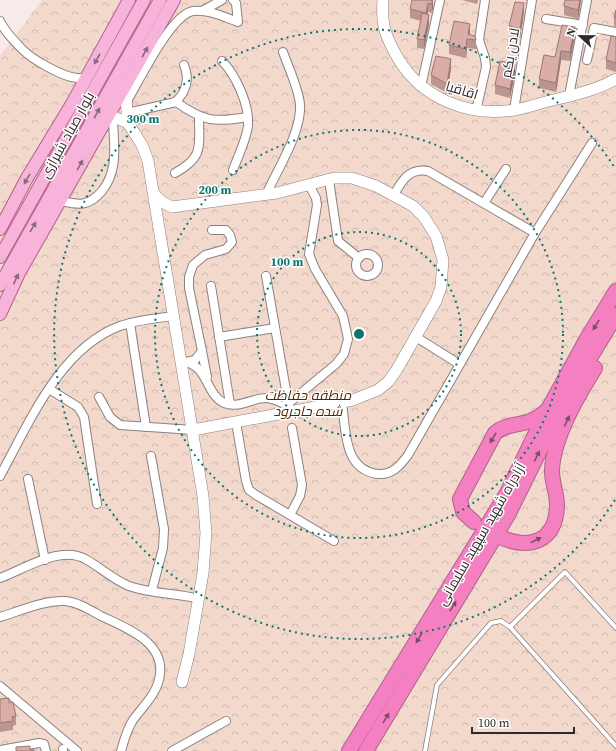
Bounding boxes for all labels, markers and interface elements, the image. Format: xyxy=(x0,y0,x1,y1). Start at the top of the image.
north arrow xyxy=(560,16,600,56)
street label: لادن یکم xyxy=(496,26,524,80)
text: N xyxy=(563,26,580,39)
one-way arrow xyxy=(141,47,148,58)
one-way arrow xyxy=(93,53,100,65)
street label: اقاقیا xyxy=(443,76,481,104)
street label: بلوار صیاد شیرازی xyxy=(35,88,99,182)
one-way arrow xyxy=(93,107,100,119)
text: 300 m xyxy=(127,111,160,127)
one-way arrow xyxy=(77,159,84,171)
one-way arrow xyxy=(23,173,30,185)
text: 200 m xyxy=(199,182,232,198)
one-way arrow xyxy=(30,221,36,233)
text: 100 m xyxy=(271,254,304,270)
one-way arrow xyxy=(13,273,19,284)
one-way arrow xyxy=(592,319,599,331)
centre of rings xyxy=(352,327,366,341)
park label: منطقه حفاظت شده جاجرود xyxy=(265,385,352,421)
one-way arrow xyxy=(564,416,570,427)
one-way arrow xyxy=(489,432,496,444)
one-way arrow xyxy=(534,450,540,462)
street label: آزادراه شهید سپهبد سلیمانی xyxy=(432,459,530,609)
one-way arrow xyxy=(531,537,542,543)
one-way arrow xyxy=(450,600,457,612)
one-way arrow xyxy=(416,632,423,644)
scale bar xyxy=(472,709,574,735)
one-way arrow xyxy=(383,712,390,724)
text: 100 m xyxy=(478,715,510,731)

